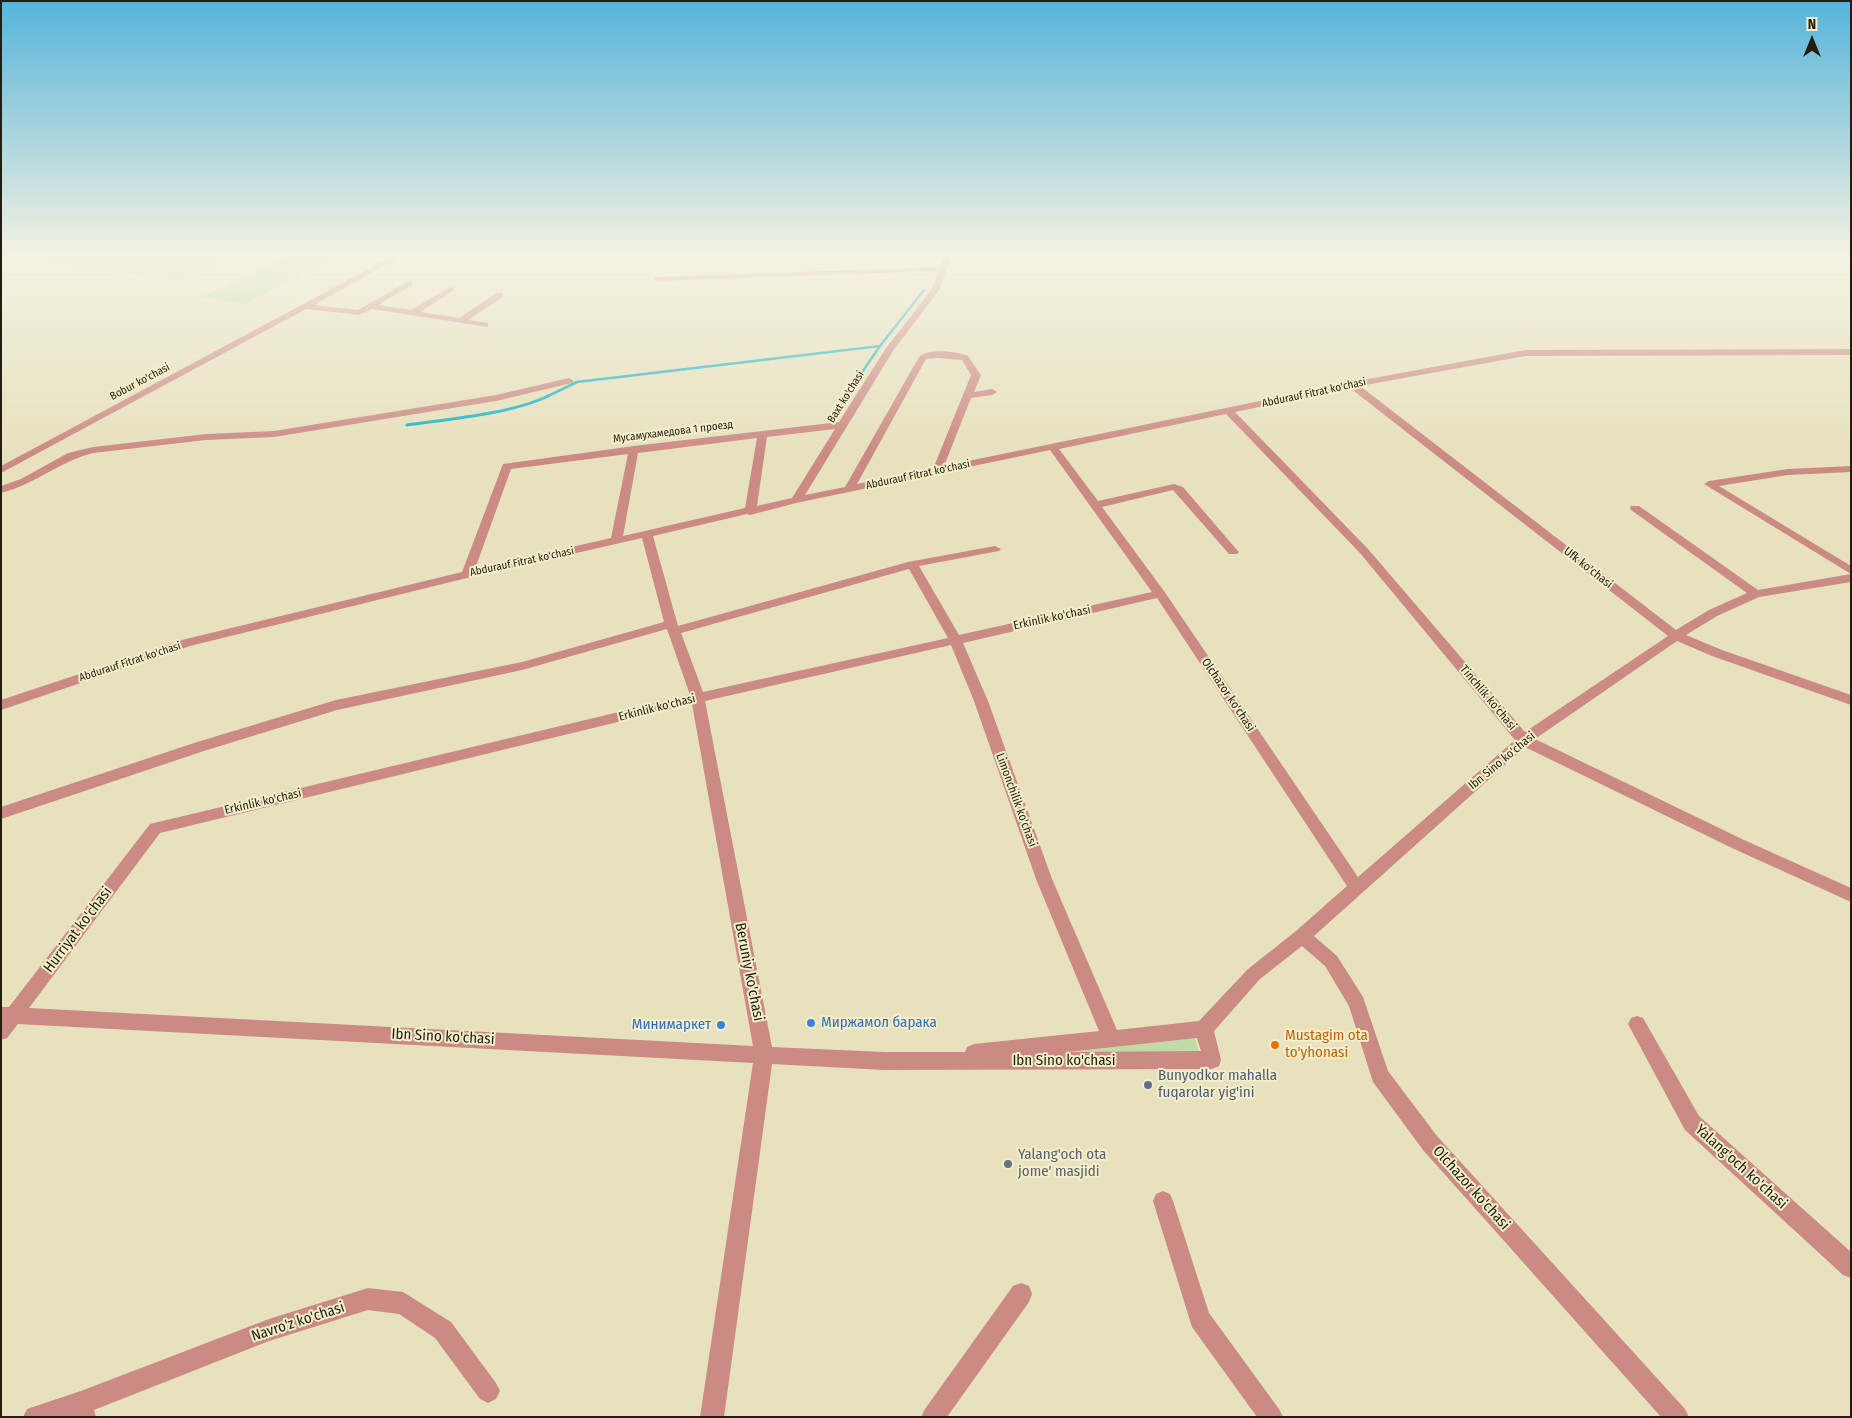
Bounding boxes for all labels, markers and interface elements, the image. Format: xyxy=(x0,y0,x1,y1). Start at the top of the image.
north arrow xyxy=(1787,15,1837,65)
text: N xyxy=(1808,16,1816,33)
street label: Bobur ko'chasi xyxy=(108,361,172,403)
street label: Baxt ko'chasi xyxy=(825,369,867,425)
street label: Abdurauf Fitrat ko'chasi xyxy=(1261,376,1367,410)
street label: Мусамухамедова 1 проезд xyxy=(612,418,734,446)
street label: Abdurauf Fitrat ko'chasi xyxy=(865,458,971,492)
street label: Ufk ko'chasi xyxy=(1561,544,1615,592)
street label: Abdurauf Fitrat ko'chasi xyxy=(469,545,575,579)
street label: Erkinlik ko'chasi xyxy=(1012,603,1092,633)
street label: Abdurauf Fitrat ko'chasi xyxy=(78,639,182,685)
street label: Olchazor ko'chasi xyxy=(1198,656,1258,734)
street label: Tinchlik ko'chasi xyxy=(1457,663,1519,733)
street label: Erkinlik ko'chasi xyxy=(617,692,697,724)
street label: Ibn Sino ko'chasi xyxy=(1466,729,1538,793)
street label: Limonchilik ko'chasi xyxy=(992,751,1040,849)
street label: Erkinlik ko'chasi xyxy=(223,786,303,818)
street label: Hurriyat ko'chasi xyxy=(40,884,116,976)
street label: Beruniy ko'chasi xyxy=(731,921,767,1023)
place label: Миржамол барака xyxy=(821,1014,937,1032)
place label: Минимаркет xyxy=(632,1016,711,1034)
marker: Миржамол барака xyxy=(805,1017,817,1029)
marker: Минимаркет xyxy=(715,1019,727,1031)
street label: Ibn Sino ko'chasi xyxy=(391,1025,495,1049)
place label: Mustagim ota to'yhonasi xyxy=(1285,1027,1368,1062)
marker: Mustagim ota to'yhonasi xyxy=(1269,1039,1281,1051)
street label: Ibn Sino ko'chasi xyxy=(1012,1052,1116,1070)
place label: Bunyodkor mahalla fuqarolar yig'ini xyxy=(1158,1067,1277,1102)
marker: Bunyodkor mahalla fuqarolar yig'ini xyxy=(1142,1079,1154,1091)
street label: Yalang'och ko'chasi xyxy=(1691,1121,1791,1213)
street label: Olchazor ko'chasi xyxy=(1429,1142,1513,1234)
place label: Yalang'och ota jome' masjidi xyxy=(1018,1146,1106,1181)
marker: Yalang'och ota jome' masjidi xyxy=(1002,1158,1014,1170)
street label: Navro'z ko'chasi xyxy=(249,1298,347,1346)

